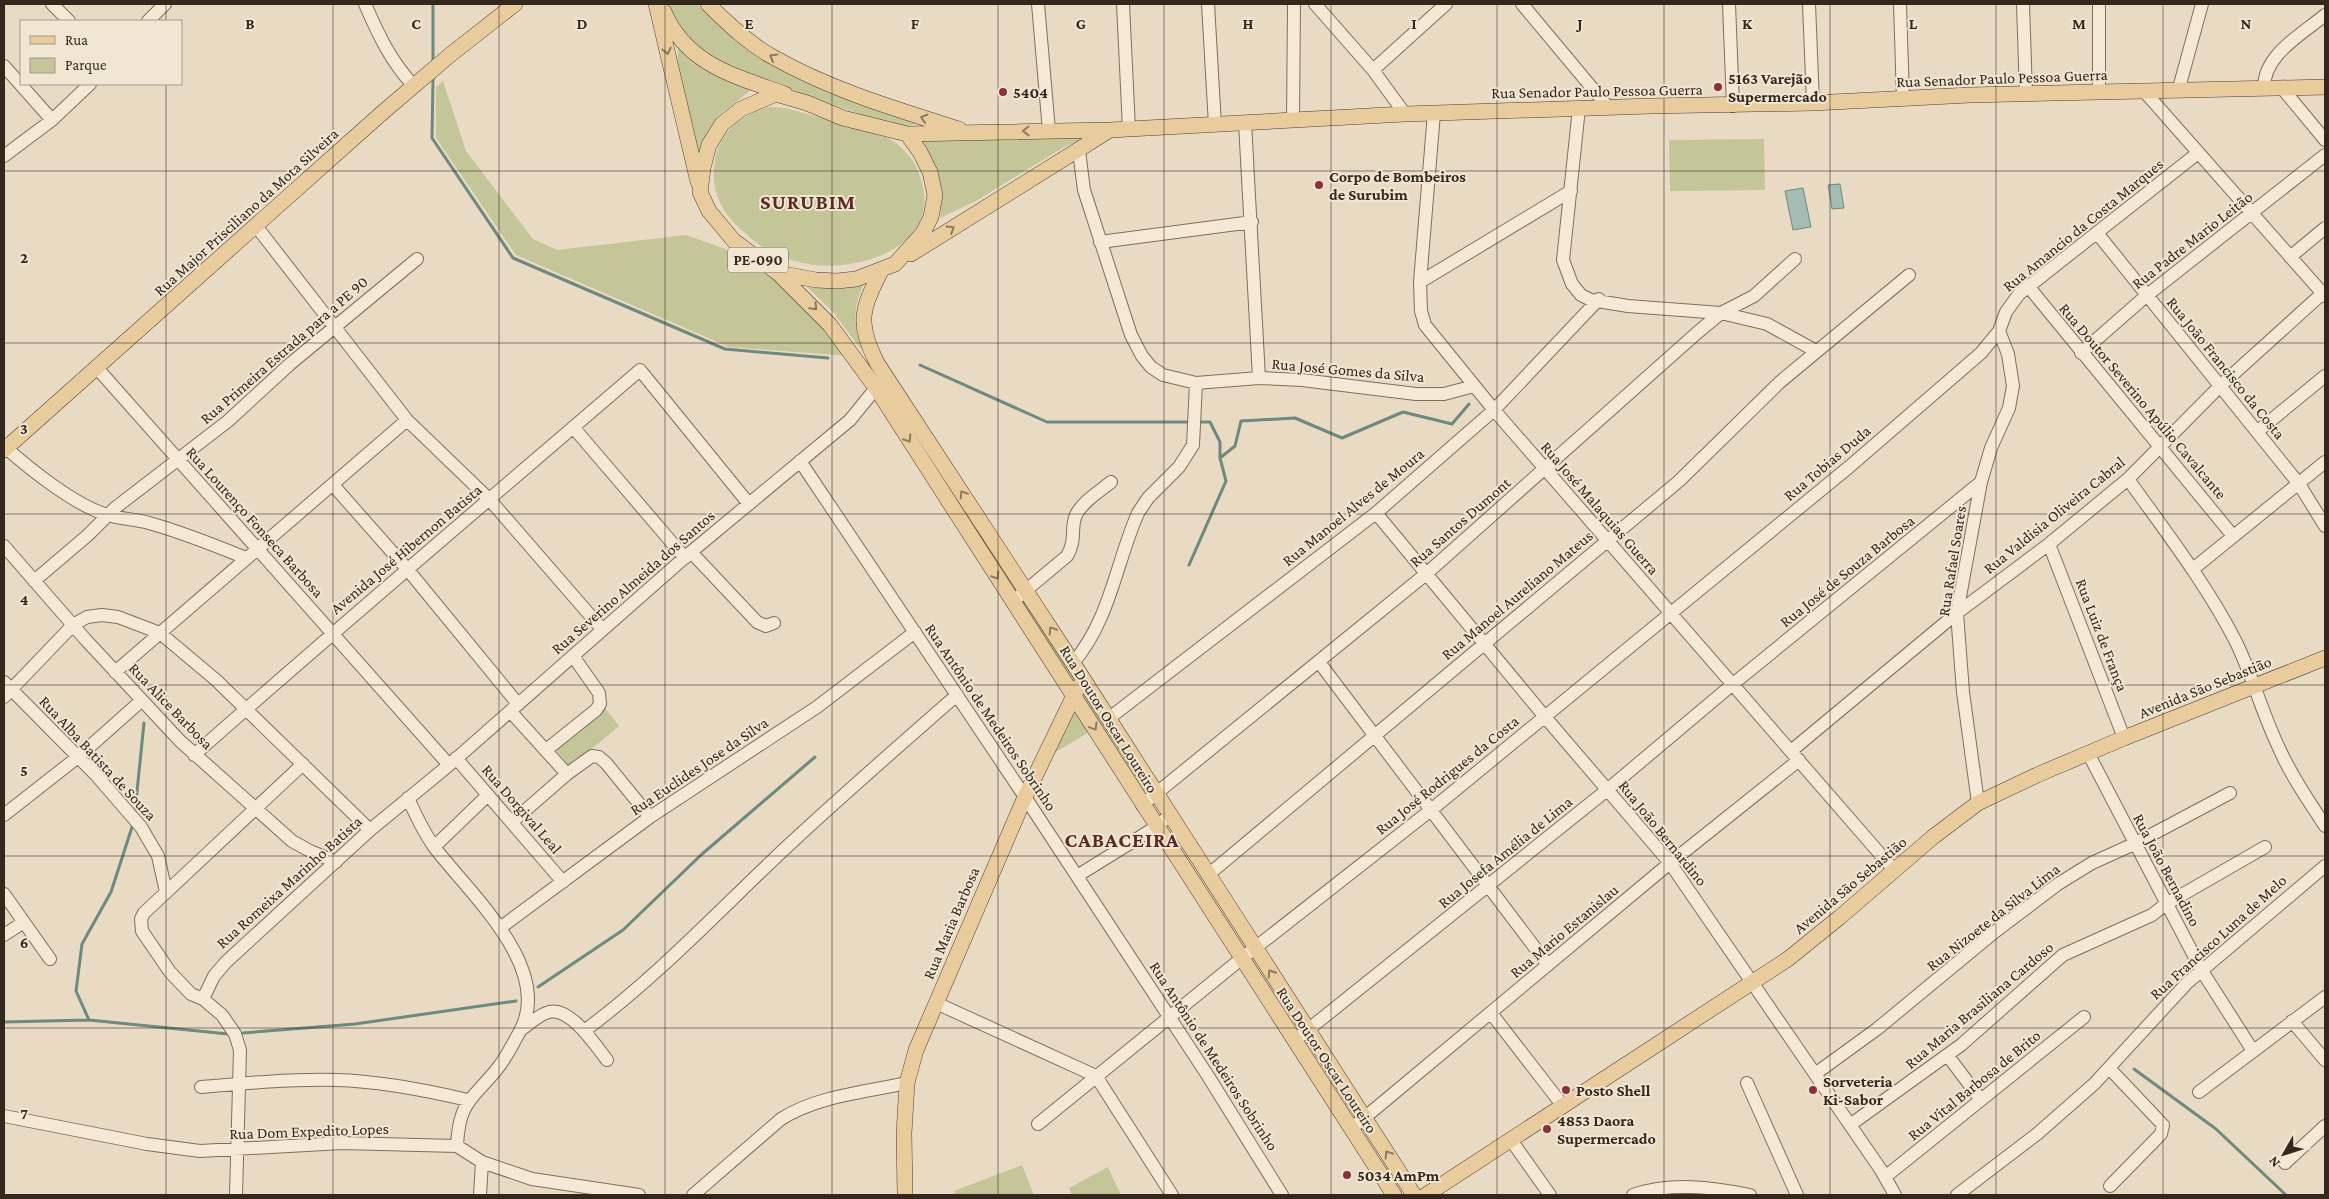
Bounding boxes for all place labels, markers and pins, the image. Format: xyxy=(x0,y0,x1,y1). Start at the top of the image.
place label: 5163 Varejão Supermercado xyxy=(1728,70,1827,105)
marker: 5163 Varejão Supermercado xyxy=(1712,81,1724,93)
place label: 5404 xyxy=(1013,84,1048,101)
marker: 5404 xyxy=(997,86,1009,98)
place label: Corpo de Bombeiros de Surubim xyxy=(1329,168,1466,203)
marker: Corpo de Bombeiros de Surubim xyxy=(1313,179,1325,191)
place label: Sorveteria Ki-Sabor xyxy=(1823,1073,1893,1108)
place label: Posto Shell xyxy=(1576,1082,1651,1099)
marker: Posto Shell xyxy=(1560,1084,1572,1096)
marker: Sorveteria Ki-Sabor xyxy=(1807,1084,1819,1096)
place label: 4853 Daora Supermercado xyxy=(1557,1112,1656,1147)
marker: 4853 Daora Supermercado xyxy=(1541,1123,1553,1135)
place label: 5034 AmPm xyxy=(1357,1167,1440,1184)
marker: 5034 AmPm xyxy=(1341,1169,1353,1181)

